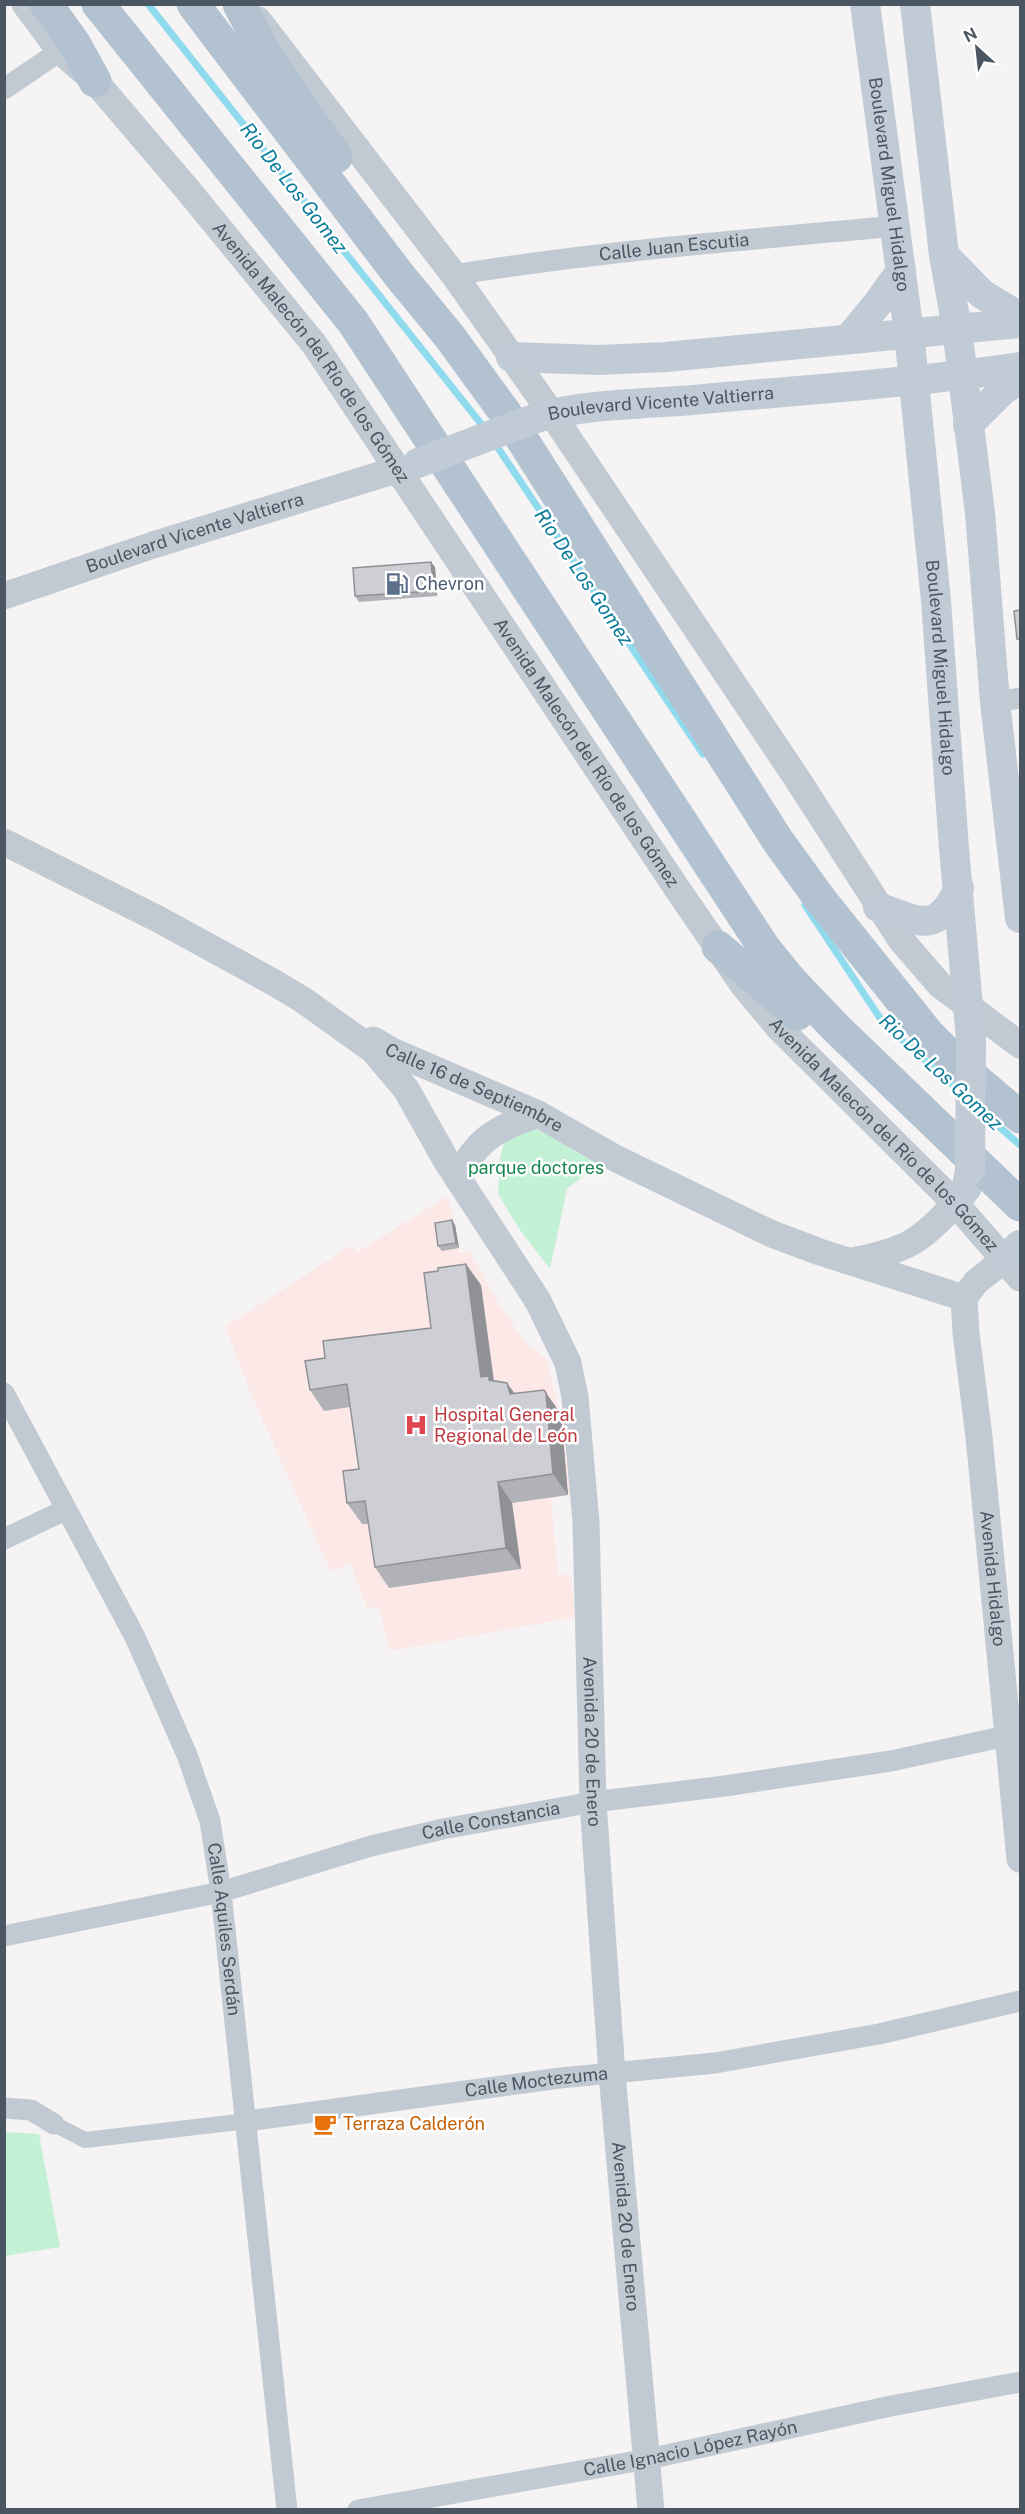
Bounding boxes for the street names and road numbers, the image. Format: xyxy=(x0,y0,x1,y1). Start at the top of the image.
street label: Boulevard Miguel Hidalgo xyxy=(865,76,914,293)
street label: Avenida Malecón del Río de los Gómez xyxy=(208,218,414,487)
street label: Calle Juan Escutia xyxy=(598,229,750,265)
street label: Boulevard Vicente Valtierra xyxy=(546,382,775,424)
street label: Boulevard Vicente Valtierra xyxy=(83,488,306,577)
street label: Boulevard Miguel Hidalgo xyxy=(922,559,960,776)
street label: Avenida Malecón del Río de los Gómez xyxy=(490,614,684,891)
street label: Avenida Malecón del Río de los Gómez xyxy=(765,1013,1003,1256)
street label: Calle 16 de Septiembre xyxy=(382,1038,567,1136)
street label: Avenida Hidalgo xyxy=(976,1509,1010,1647)
street label: Avenida 20 de Enero xyxy=(579,1656,606,1827)
street label: Calle Constancia xyxy=(420,1797,562,1844)
street label: Calle Aquiles Serdán xyxy=(204,1841,245,2017)
street label: Calle Moctezuma xyxy=(464,2062,609,2101)
street label: Avenida 20 de Enero xyxy=(608,2140,644,2312)
street label: Calle Ignacio López Rayón xyxy=(582,2416,799,2480)

